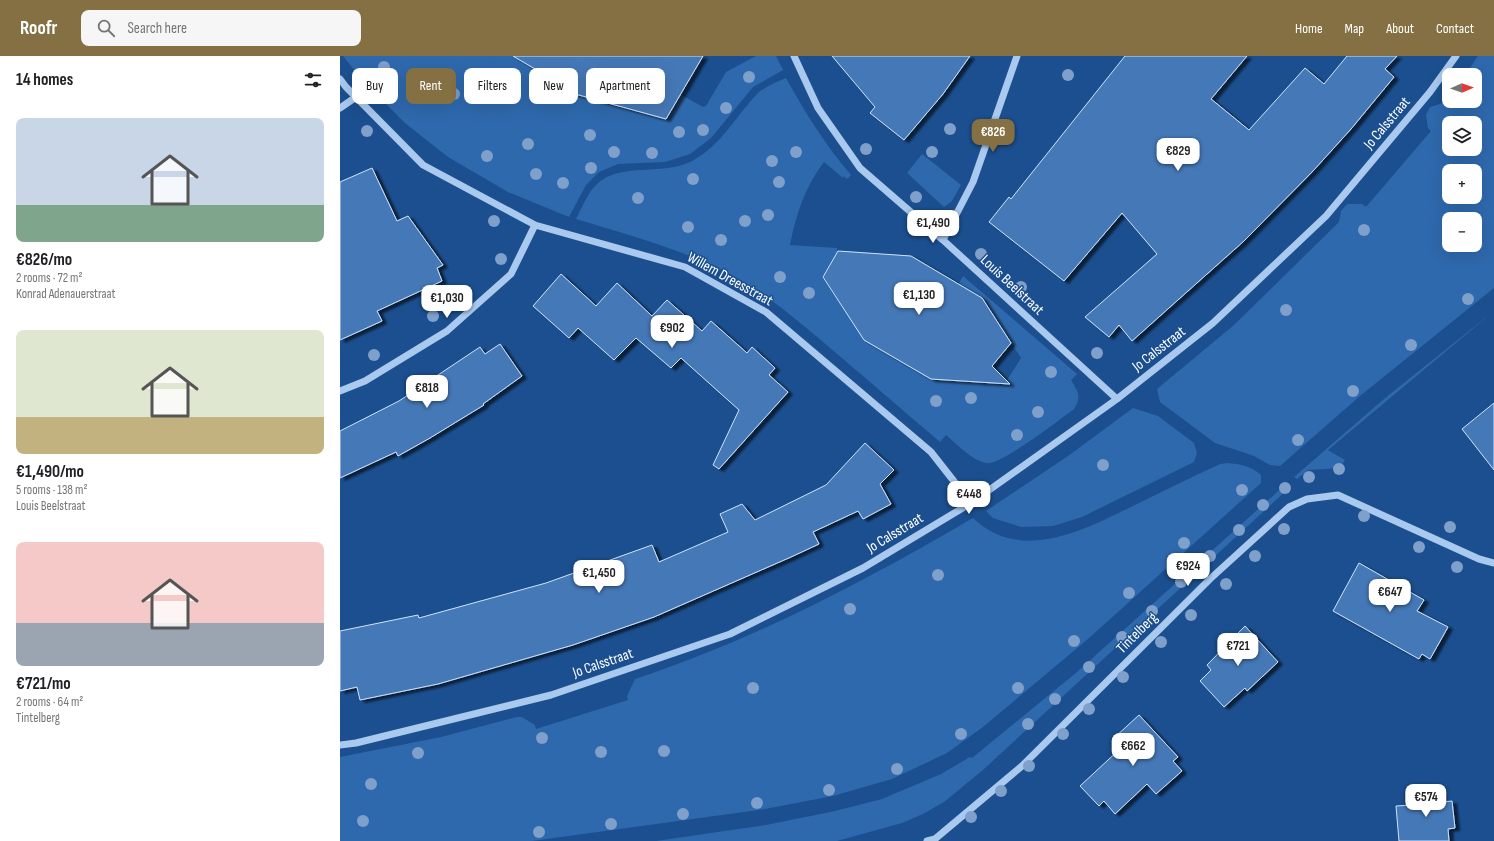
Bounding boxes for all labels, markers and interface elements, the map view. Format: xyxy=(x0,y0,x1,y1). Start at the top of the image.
search box xyxy=(81,10,361,46)
text: Roofr xyxy=(20,17,57,40)
icon: search xyxy=(95,17,117,39)
text: Search here xyxy=(127,19,187,38)
text: Home xyxy=(1295,20,1323,37)
text: Map xyxy=(1345,20,1364,37)
text: About xyxy=(1386,20,1414,37)
text: Contact xyxy=(1436,20,1474,37)
chip: Buy xyxy=(352,68,398,104)
chip: Rent xyxy=(406,68,456,104)
chip: Filters xyxy=(464,68,521,104)
chip: New xyxy=(529,68,578,104)
chip: Apartment xyxy=(586,68,665,104)
north arrow xyxy=(1442,68,1482,108)
map controls xyxy=(1442,68,1482,252)
icon: filters xyxy=(302,69,324,91)
text: 14 homes xyxy=(16,70,73,90)
street label: Jo Calsstraat xyxy=(1359,93,1415,154)
button: layers xyxy=(1442,116,1482,156)
pin: €826 xyxy=(969,119,1017,153)
text: €826 xyxy=(981,124,1005,140)
pin: €829 xyxy=(1154,138,1202,172)
text: €829 xyxy=(1166,143,1190,159)
icon: home xyxy=(134,144,206,216)
button: + xyxy=(1442,164,1482,204)
pin: €1,490 xyxy=(900,210,966,244)
button: − xyxy=(1442,212,1482,252)
text: €1,490 xyxy=(916,215,950,231)
street label: Willem Dreesstraat xyxy=(684,248,777,311)
text: €826/mo xyxy=(16,250,72,270)
street label: Louis Beelstraat xyxy=(976,251,1048,320)
text: 2 rooms · 72 m² xyxy=(16,270,82,286)
pin: €1,130 xyxy=(886,282,952,316)
pin: €1,030 xyxy=(414,285,480,319)
text: Konrad Adenauerstraat xyxy=(16,286,116,302)
text: €1,130 xyxy=(903,287,935,303)
text: €1,030 xyxy=(430,290,464,306)
pin: €902 xyxy=(648,315,696,349)
text: €902 xyxy=(660,320,684,336)
street label: Jo Calsstraat xyxy=(1128,322,1190,376)
icon: home xyxy=(134,356,206,428)
pin: €818 xyxy=(403,375,451,409)
text: €818 xyxy=(415,380,439,396)
text: €1,490/mo xyxy=(16,462,84,482)
pin: €448 xyxy=(945,481,993,515)
text: 5 rooms · 138 m² xyxy=(16,482,87,498)
text: €448 xyxy=(956,486,982,502)
text: Louis Beelstraat xyxy=(16,498,85,514)
street label: Jo Calsstraat xyxy=(862,509,927,558)
pin: €924 xyxy=(1164,553,1212,587)
text: €924 xyxy=(1176,558,1200,574)
pin: €1,450 xyxy=(566,560,632,594)
text: €1,450 xyxy=(582,565,616,581)
icon: home xyxy=(134,568,206,640)
pin: €647 xyxy=(1366,579,1414,613)
text: €647 xyxy=(1378,584,1402,600)
street label: Tintelberg xyxy=(1112,608,1162,658)
pin: €721 xyxy=(1214,633,1262,667)
text: €721 xyxy=(1226,638,1250,654)
street label: Jo Calsstraat xyxy=(569,644,636,683)
text: €721/mo xyxy=(16,674,71,694)
text: 2 rooms · 64 m² xyxy=(16,694,83,710)
text: Tintelberg xyxy=(16,710,60,726)
pin: €662 xyxy=(1109,733,1157,767)
text: €662 xyxy=(1121,738,1145,754)
pin: €574 xyxy=(1402,784,1450,818)
text: €574 xyxy=(1414,789,1438,805)

